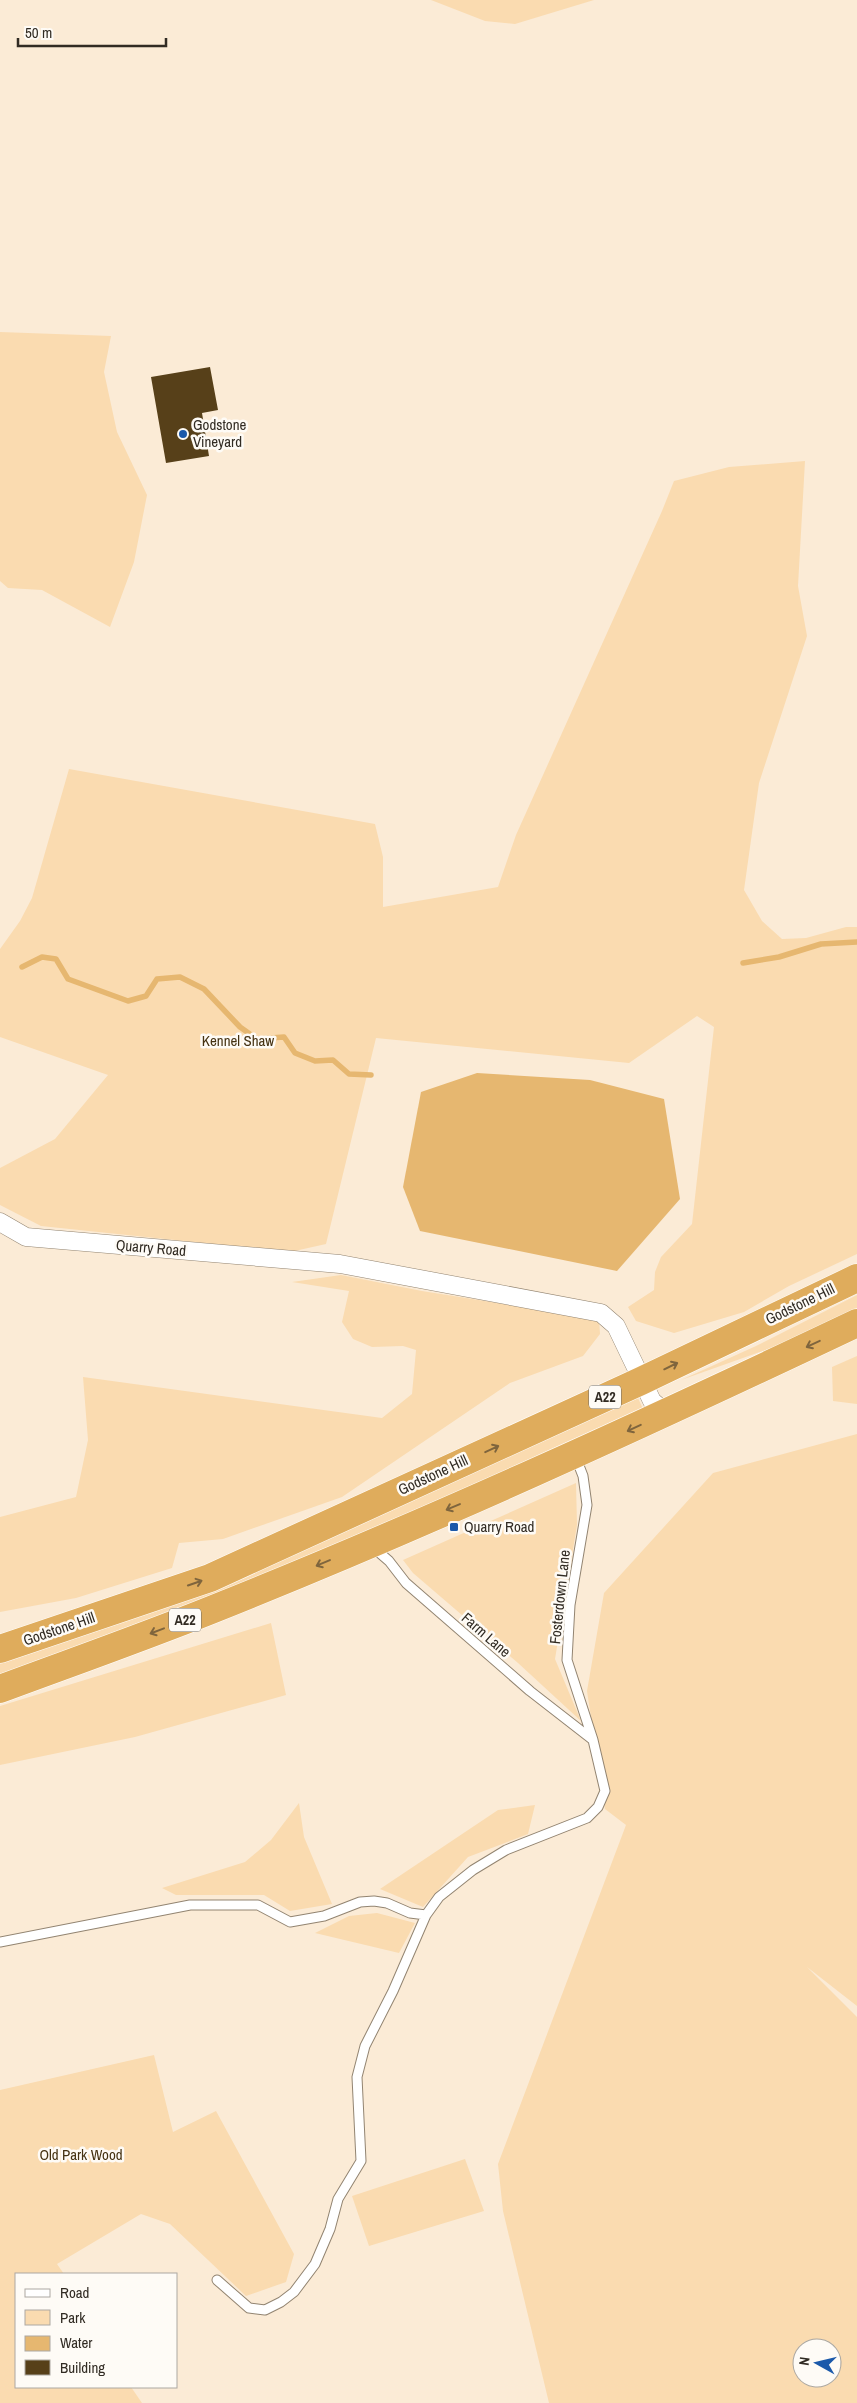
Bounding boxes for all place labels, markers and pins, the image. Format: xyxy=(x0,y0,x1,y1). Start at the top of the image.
place label: Godstone Vineyard xyxy=(193,414,247,452)
marker: Godstone Vineyard xyxy=(177,428,189,440)
place label: Quarry Road xyxy=(464,1516,534,1537)
marker: Quarry Road xyxy=(448,1521,460,1533)

